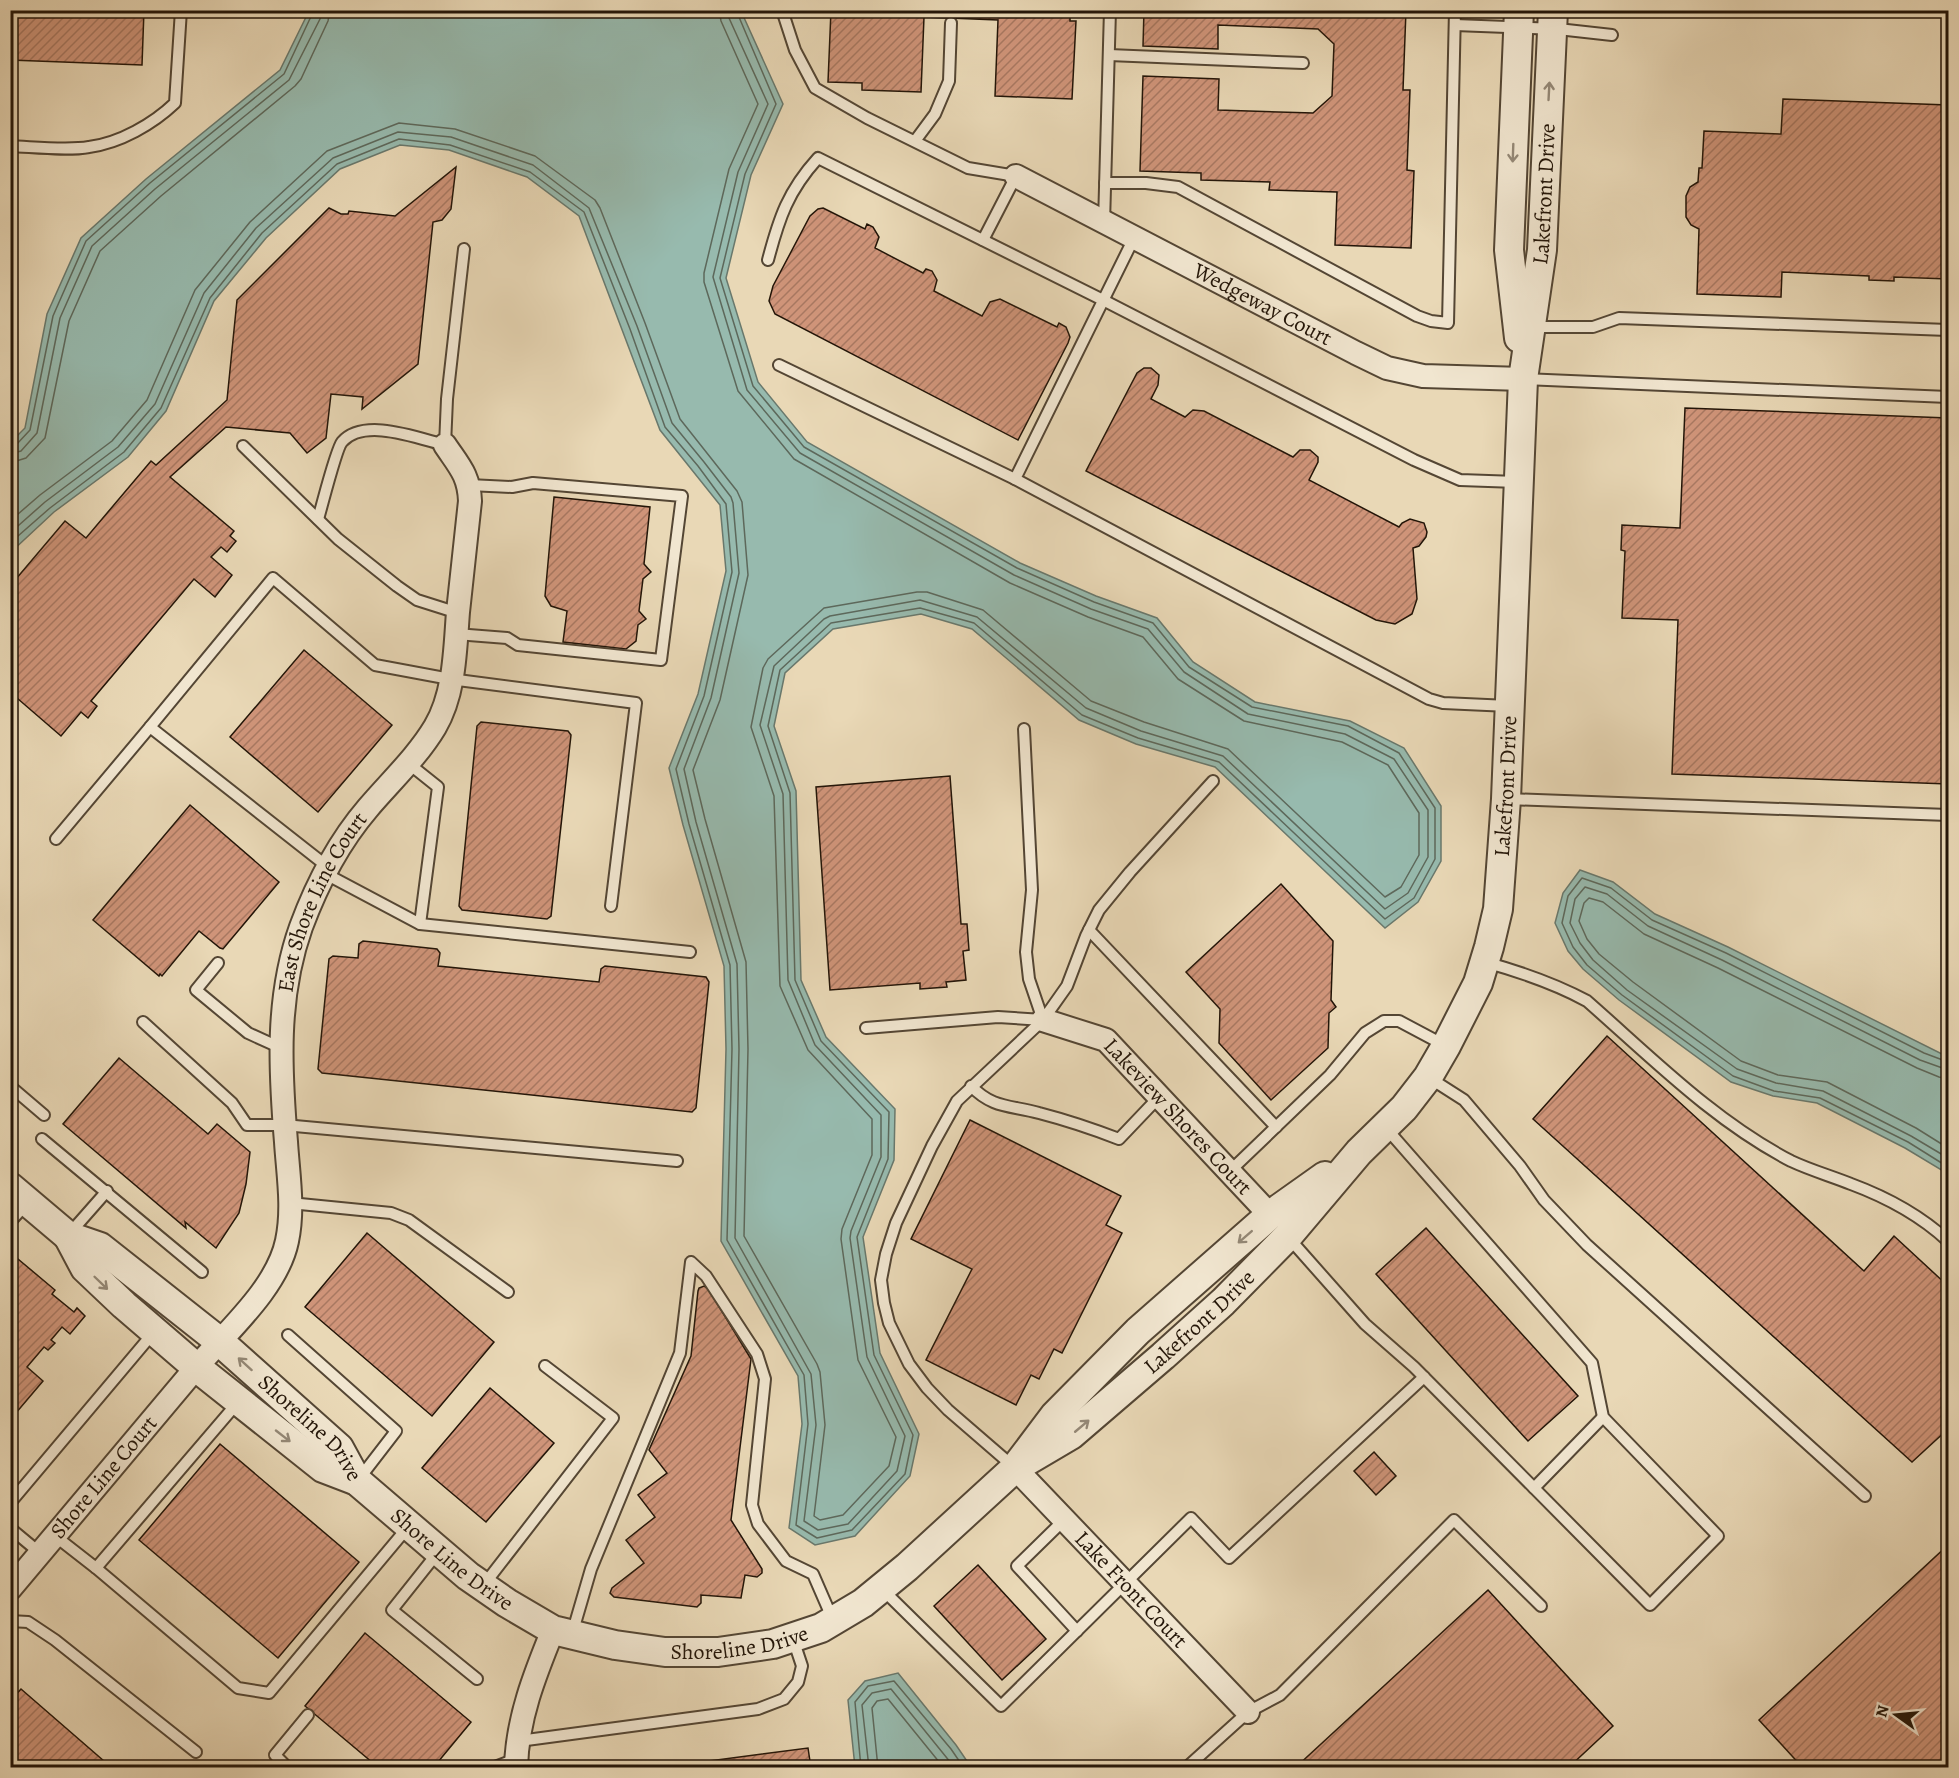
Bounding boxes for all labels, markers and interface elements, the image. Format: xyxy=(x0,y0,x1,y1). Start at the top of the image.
one-way arrow xyxy=(1544,81,1555,101)
street label: Lakefront Drive xyxy=(1525,123,1563,267)
one-way arrow xyxy=(1508,142,1519,162)
street label: Wedgeway Court xyxy=(1187,255,1337,353)
street label: Lakefront Drive xyxy=(1487,715,1524,858)
street label: East Shore Line Court xyxy=(270,806,374,994)
street label: Lakeview Shores Court xyxy=(1097,1032,1259,1202)
one-way arrow xyxy=(1238,1230,1253,1244)
street label: Lakefront Drive xyxy=(1137,1263,1262,1381)
one-way arrow xyxy=(94,1276,109,1291)
one-way arrow xyxy=(238,1357,253,1371)
street label: Shoreline Drive xyxy=(251,1368,369,1486)
street label: Shore Line Court xyxy=(43,1409,164,1545)
one-way arrow xyxy=(1074,1419,1090,1432)
one-way arrow xyxy=(274,1429,290,1442)
street label: Shore Line Drive xyxy=(384,1501,519,1618)
street label: Lake Front Court xyxy=(1068,1524,1194,1655)
street label: Shoreline Drive xyxy=(670,1618,812,1667)
north arrow xyxy=(1866,1685,1926,1745)
text: N xyxy=(1870,1703,1895,1720)

